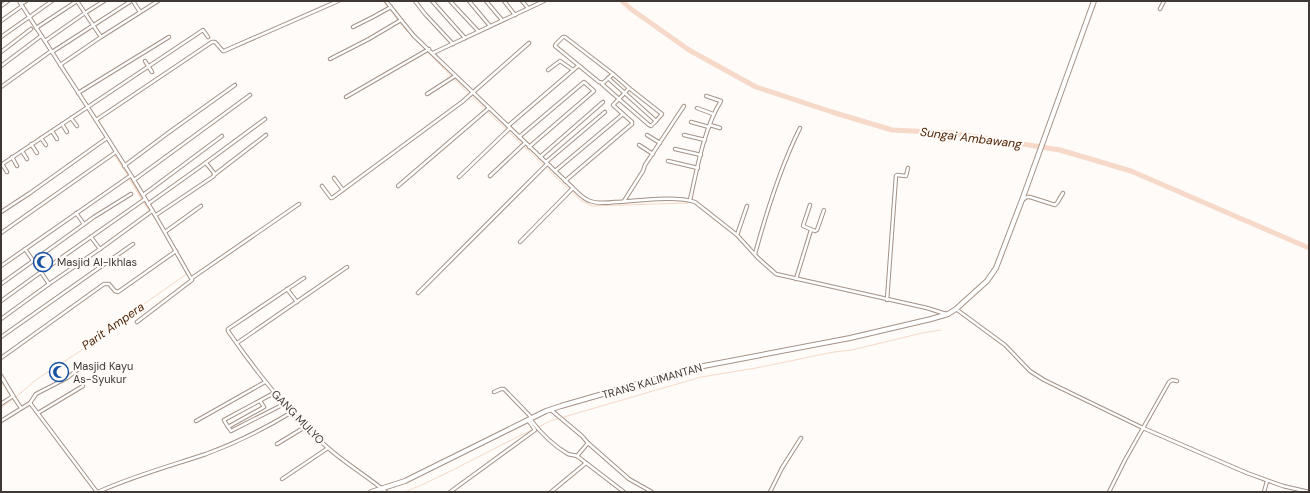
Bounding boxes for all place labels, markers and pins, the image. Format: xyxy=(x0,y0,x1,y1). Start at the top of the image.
mosque icon: Masjid Al-Ikhlas xyxy=(32,251,54,273)
place label: Masjid Al-Ikhlas xyxy=(57,255,137,269)
place label: Masjid Kayu As-Syukur xyxy=(73,359,133,386)
mosque icon: Masjid Kayu As-Syukur xyxy=(48,361,70,383)

